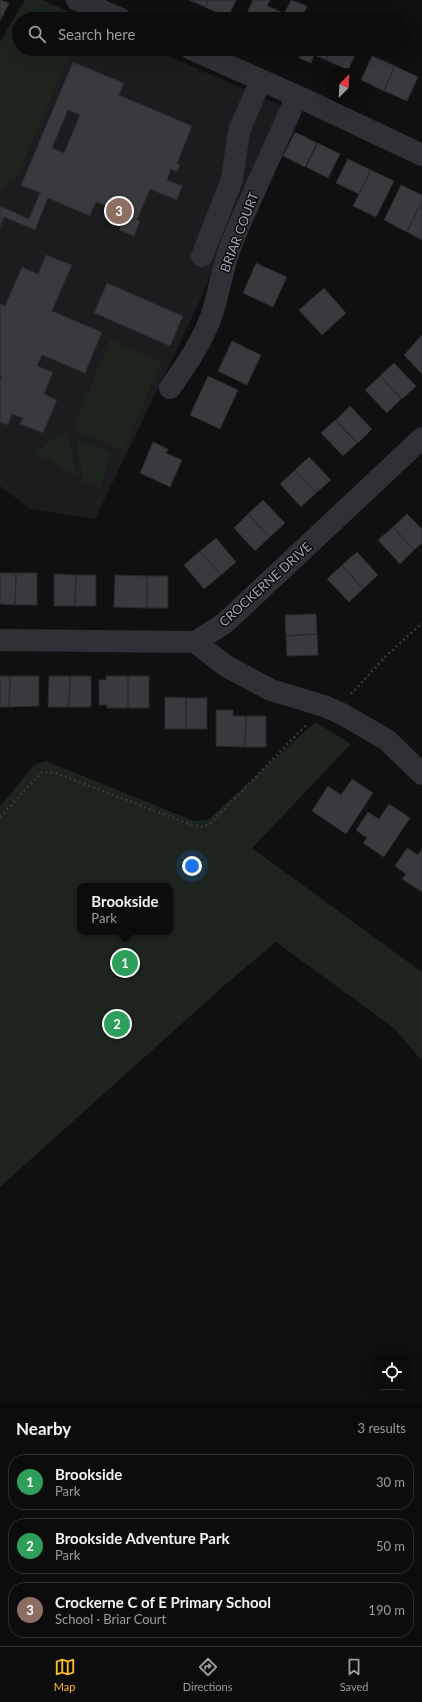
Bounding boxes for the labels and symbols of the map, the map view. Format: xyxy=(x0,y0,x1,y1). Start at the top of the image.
north arrow xyxy=(326,68,362,104)
street label: BRIAR COURT xyxy=(216,189,262,274)
pin: 3 xyxy=(106,196,132,226)
street label: CROCKERNE DRIVE xyxy=(215,538,315,630)
your location xyxy=(182,856,202,876)
pin: 1 xyxy=(112,948,138,978)
pin: 2 xyxy=(104,1009,130,1039)

